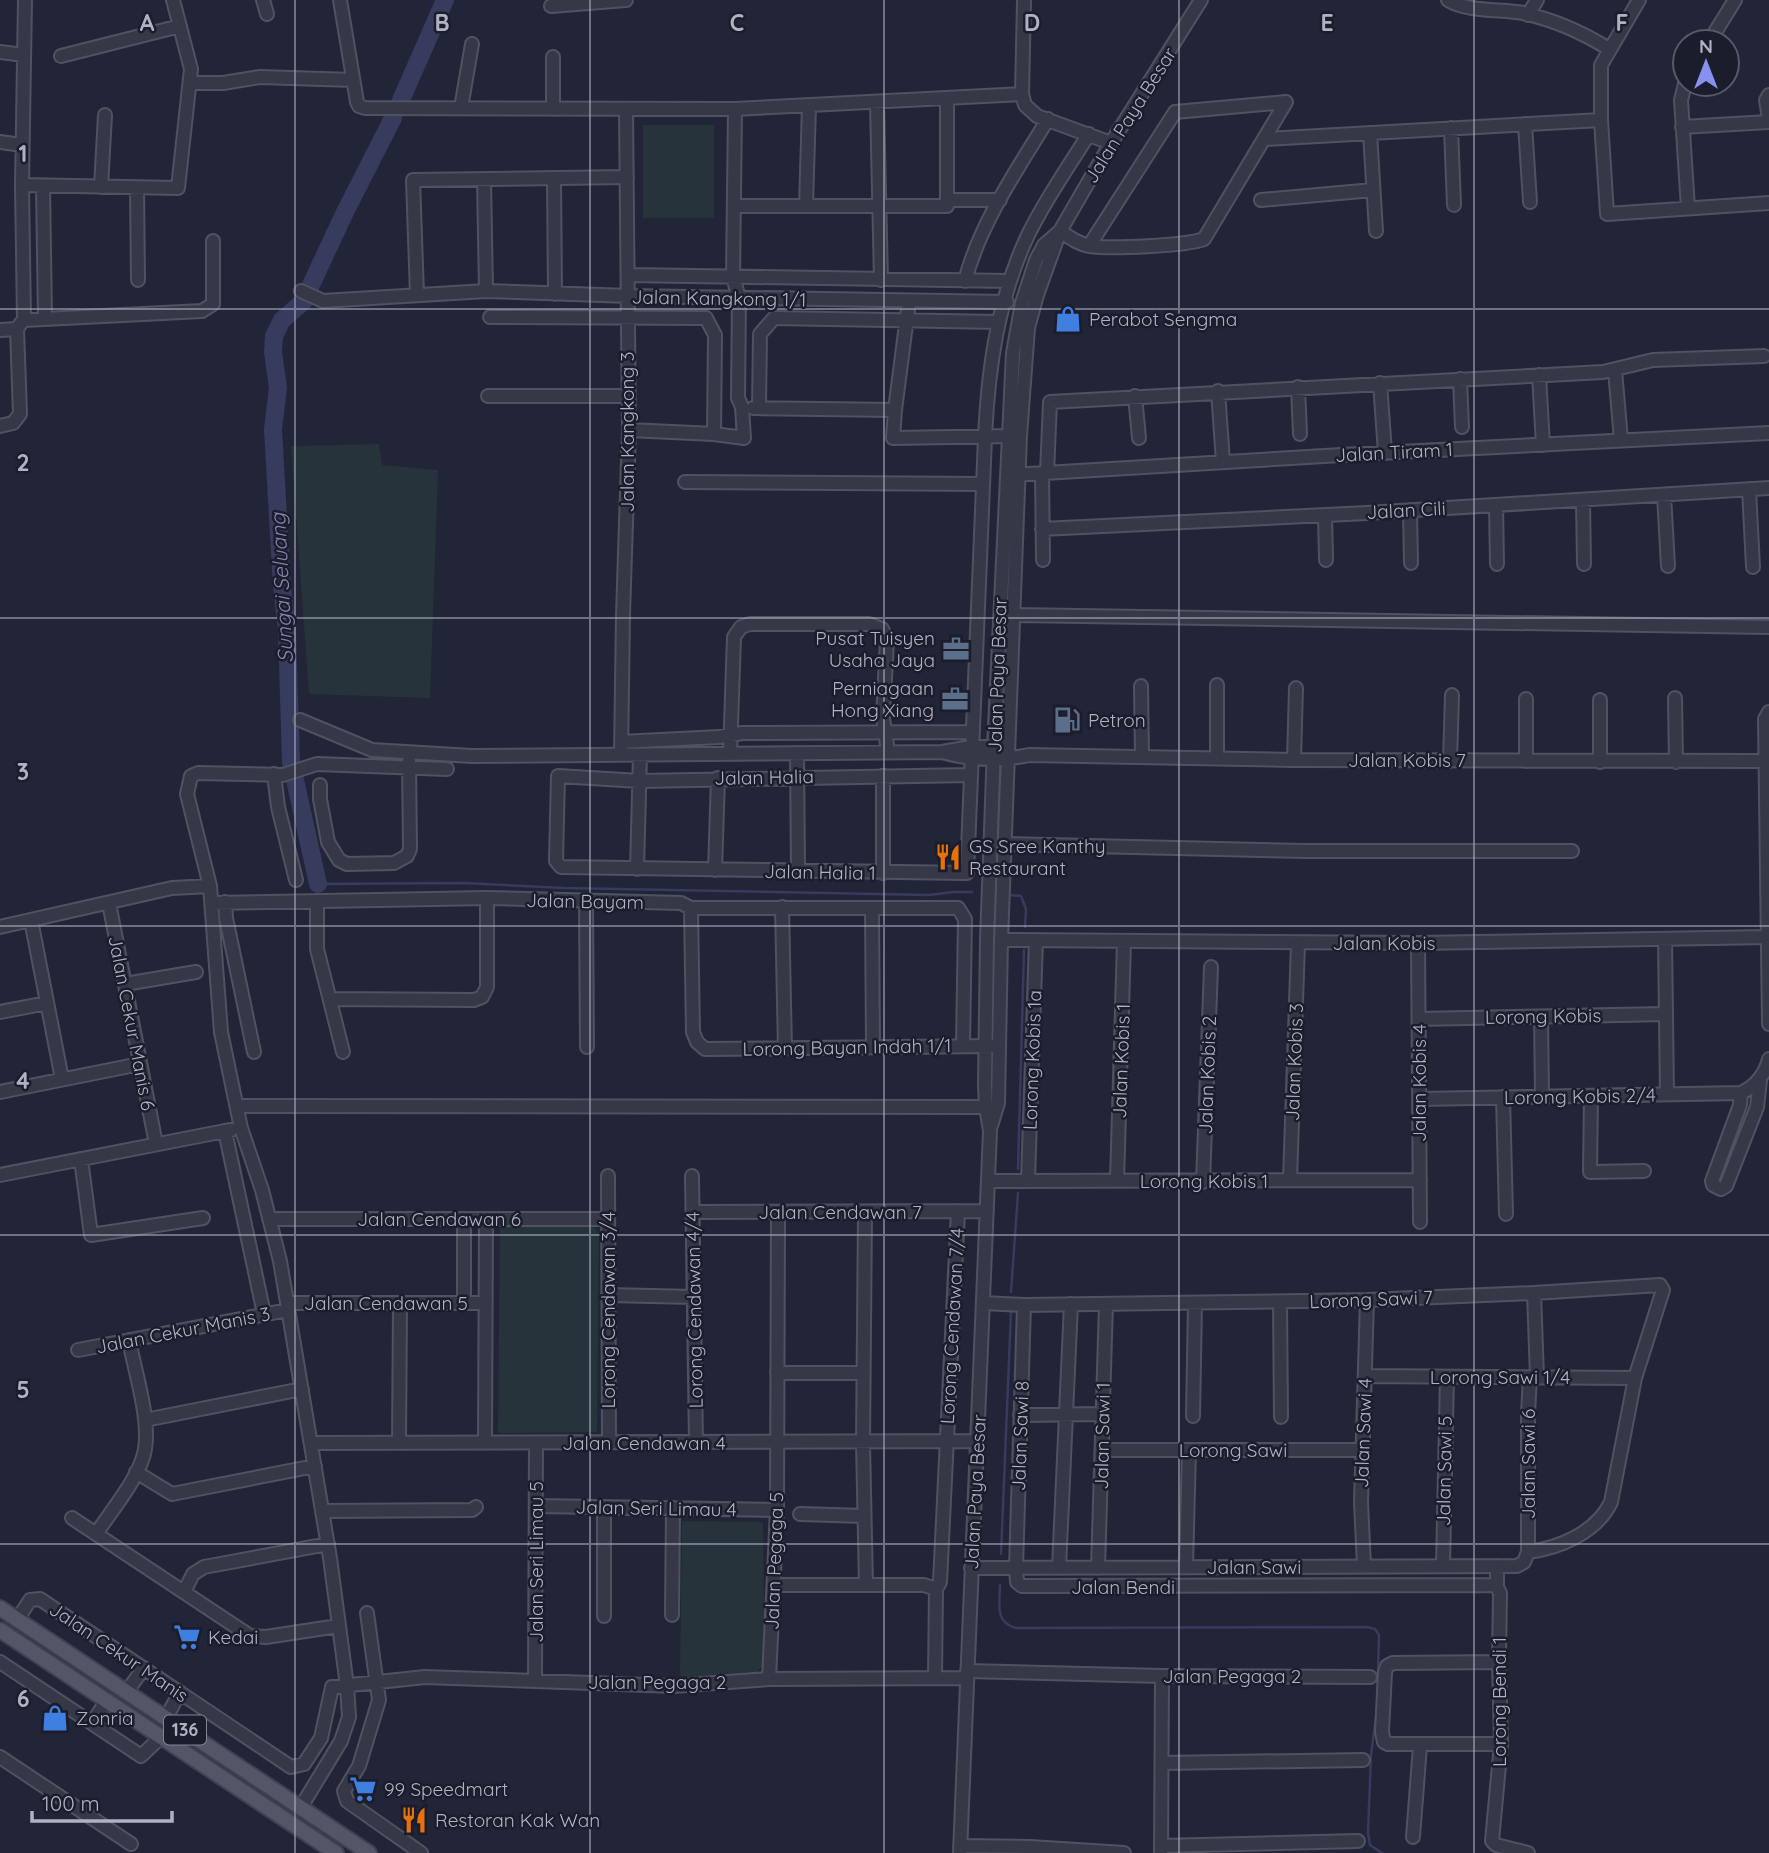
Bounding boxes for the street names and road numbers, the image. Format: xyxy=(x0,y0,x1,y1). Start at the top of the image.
street label: Jalan Paya Besar xyxy=(1079,42,1182,187)
street label: Jalan Kangkong 1/1 xyxy=(631,284,807,312)
street label: Jalan Kangkong 3 xyxy=(615,352,639,512)
street label: Jalan Tiram 1 xyxy=(1334,437,1454,467)
street label: Jalan Cili xyxy=(1366,496,1446,524)
street label: Jalan Paya Besar xyxy=(982,596,1012,753)
street label: Jalan Kobis 7 xyxy=(1348,748,1466,772)
street label: Jalan Halia xyxy=(714,764,814,790)
street label: Jalan Halia 1 xyxy=(764,859,876,885)
street label: Jalan Bayam xyxy=(526,888,644,914)
street label: Jalan Kobis xyxy=(1333,931,1435,955)
street label: Jalan Cekur Manis 6 xyxy=(103,934,161,1112)
street label: Lorong Kobis 1a xyxy=(1018,990,1046,1130)
street label: Jalan Kobis 1 xyxy=(1107,1003,1135,1119)
street label: Jalan Kobis 3 xyxy=(1280,1003,1308,1121)
street label: Lorong Kobis xyxy=(1485,1003,1601,1029)
street label: Jalan Kobis 2 xyxy=(1193,1015,1221,1135)
street label: Jalan Kobis 4 xyxy=(1407,1024,1431,1142)
street label: Lorong Bayan Indah 1/1 xyxy=(742,1033,952,1061)
street label: Lorong Kobis 2/4 xyxy=(1504,1083,1656,1109)
street label: Lorong Kobis 1 xyxy=(1140,1169,1268,1193)
street label: Jalan Cendawan 7 xyxy=(758,1200,922,1224)
street label: Jalan Cendawan 6 xyxy=(357,1207,521,1231)
street label: Lorong Cendawan 4/4 xyxy=(680,1211,708,1409)
street label: Lorong Cendawan 3/4 xyxy=(596,1212,620,1408)
street label: Lorong Cendawan 7/4 xyxy=(935,1227,969,1425)
street label: Lorong Sawi 7 xyxy=(1309,1285,1433,1313)
street label: Jalan Cendawan 5 xyxy=(304,1291,468,1315)
street label: Jalan Cekur Manis 3 xyxy=(94,1301,272,1359)
street label: Lorong Sawi 1/4 xyxy=(1430,1365,1570,1389)
street label: Jalan Sawi 4 xyxy=(1349,1378,1377,1488)
street label: Jalan Sawi 8 xyxy=(1006,1380,1034,1492)
street label: Jalan Sawi 1 xyxy=(1089,1382,1115,1490)
street label: Jalan Sawi 6 xyxy=(1516,1409,1540,1519)
street label: Jalan Paya Besar xyxy=(959,1413,991,1570)
street label: Jalan Sawi 5 xyxy=(1431,1416,1457,1526)
street label: Jalan Cendawan 4 xyxy=(562,1431,726,1455)
street label: Lorong Sawi xyxy=(1179,1438,1287,1462)
street label: Jalan Seri Limau 5 xyxy=(524,1481,548,1643)
street label: Jalan Pegaga 5 xyxy=(760,1491,788,1631)
street label: Jalan Seri Limau 4 xyxy=(575,1495,737,1521)
street label: Jalan Sawi xyxy=(1207,1555,1301,1579)
street label: Jalan Bendi xyxy=(1071,1575,1175,1599)
street label: Jalan Cekur Manis xyxy=(45,1597,193,1707)
street label: Lorong Bendi 1 xyxy=(1487,1637,1511,1767)
street label: Jalan Pegaga 2 xyxy=(1163,1664,1301,1688)
street label: Jalan Pegaga 2 xyxy=(588,1670,726,1694)
road number: 136 xyxy=(164,1716,206,1744)

